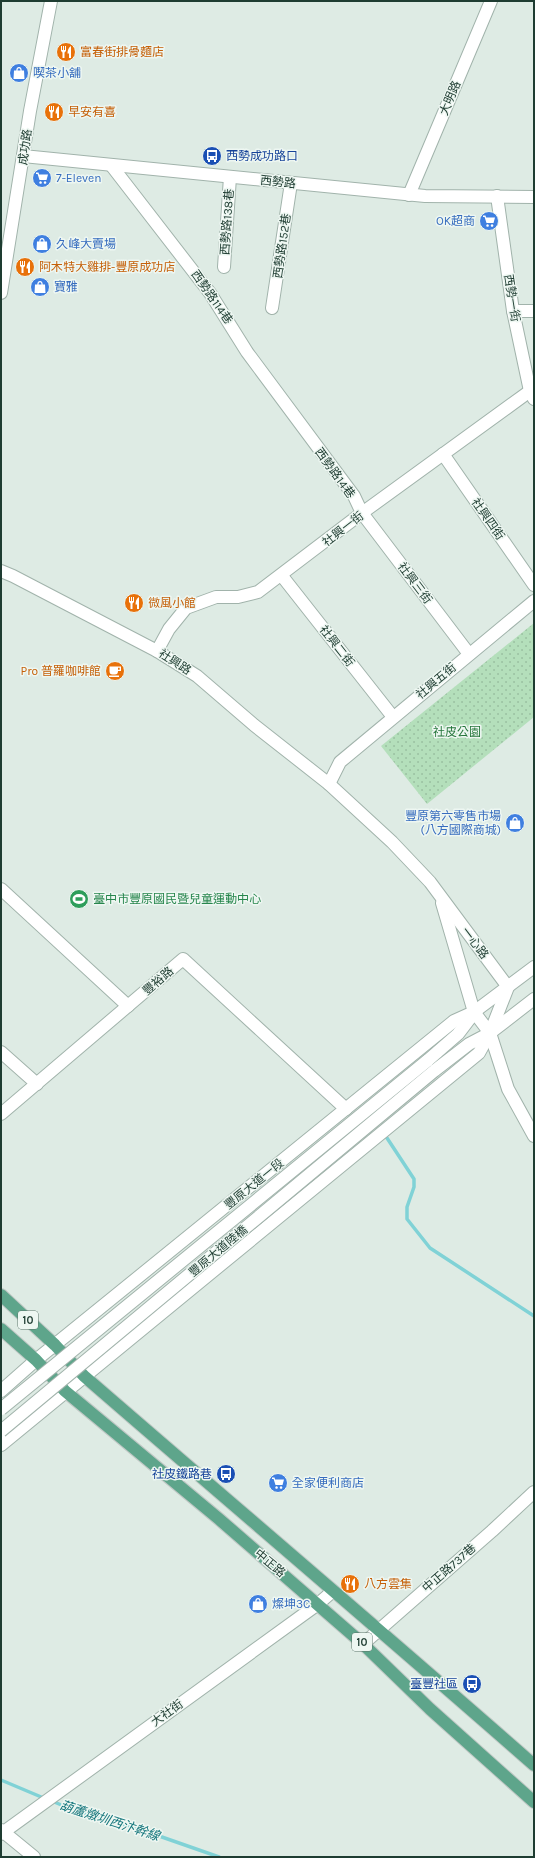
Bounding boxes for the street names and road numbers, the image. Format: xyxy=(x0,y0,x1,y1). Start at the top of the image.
street label: 大明路 xyxy=(437,79,463,117)
street label: 成功路 xyxy=(16,128,34,166)
street label: 西勢路 xyxy=(259,173,297,191)
street label: 西勢路138巷 xyxy=(218,188,236,256)
street label: 西勢路152巷 xyxy=(270,212,294,280)
street label: 西勢路114巷 xyxy=(188,267,236,327)
street label: 西勢一街 xyxy=(501,273,523,323)
street label: 西勢路14巷 xyxy=(312,445,358,501)
street label: 社興四街 xyxy=(468,495,508,543)
street label: 社興一街 xyxy=(320,509,366,549)
street label: 社興三街 xyxy=(395,560,435,606)
street label: 社興二街 xyxy=(317,623,357,669)
street label: 社興路 xyxy=(156,646,194,678)
street label: 社興五街 xyxy=(413,660,459,702)
street label: 一心路 xyxy=(459,924,491,962)
street label: 豐裕路 xyxy=(140,964,176,998)
street label: 豐原大道一段 xyxy=(222,1156,286,1212)
street label: 豐原大道陸橋 xyxy=(186,1222,250,1280)
road number: 10 xyxy=(18,1311,38,1329)
street label: 中正路737巷 xyxy=(419,1541,479,1595)
street label: 中正路 xyxy=(252,1546,288,1580)
road number: 10 xyxy=(352,1633,372,1651)
street label: 大社街 xyxy=(148,1697,186,1729)

